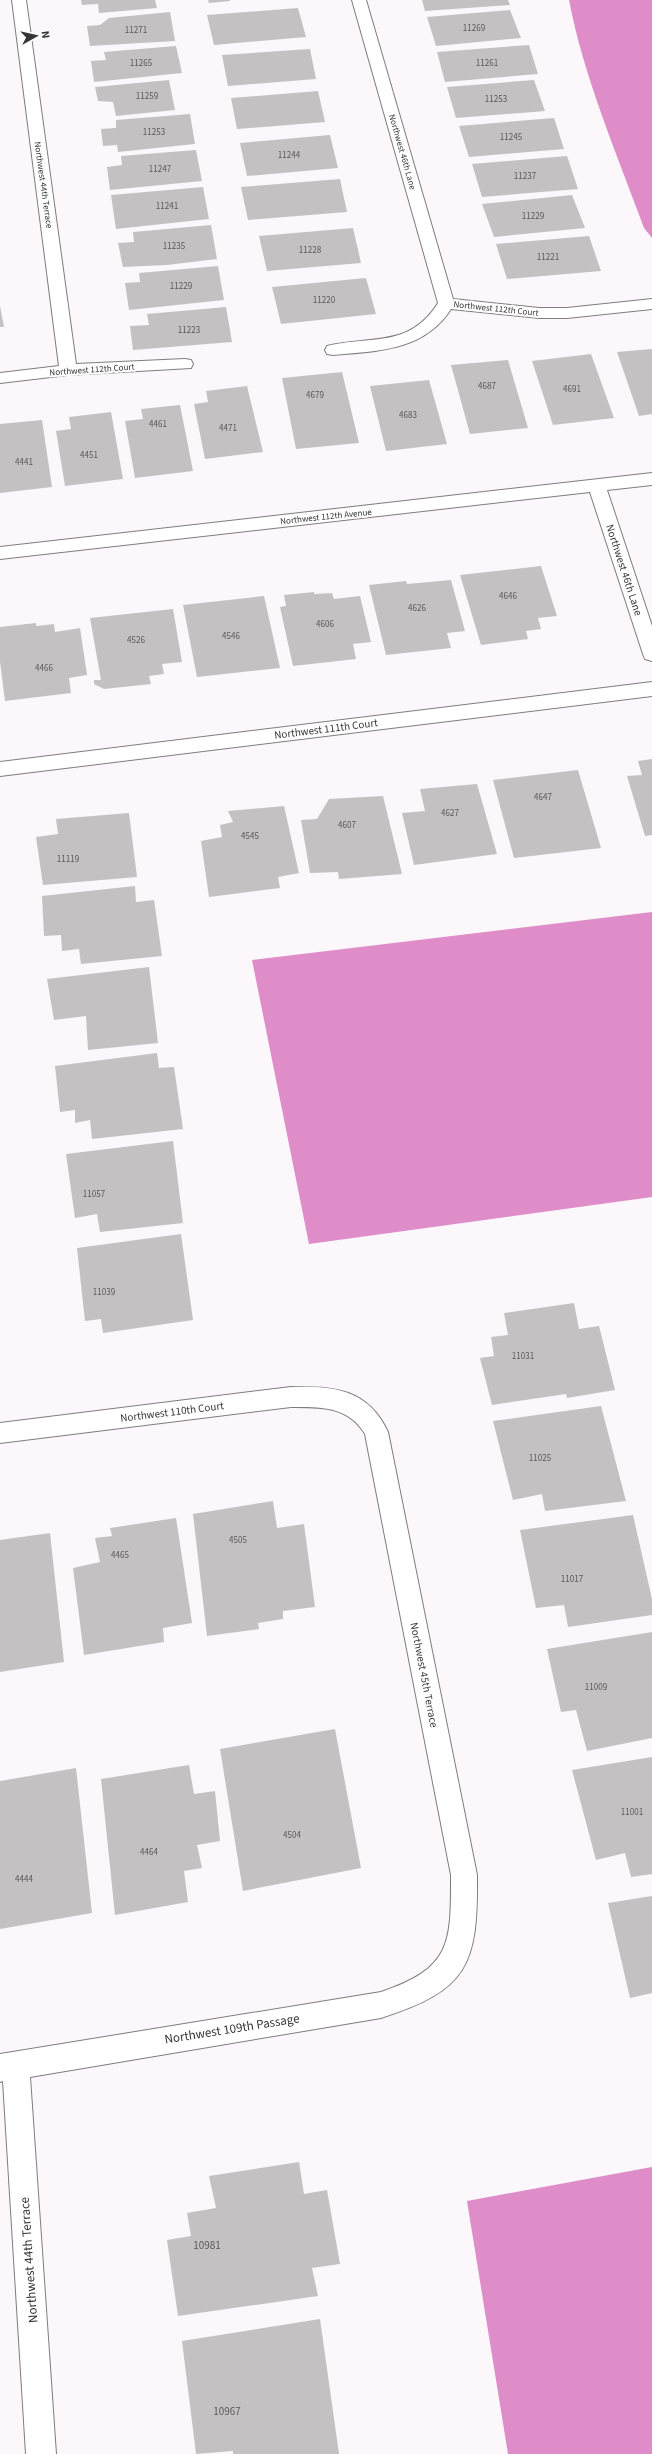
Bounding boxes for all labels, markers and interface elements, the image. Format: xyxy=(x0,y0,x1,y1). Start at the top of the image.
north arrow xyxy=(16,16,56,56)
house number: 11269 xyxy=(463,22,486,35)
house number: 11271 xyxy=(125,24,147,37)
text: N xyxy=(37,30,53,39)
house number: 11265 xyxy=(130,57,153,70)
house number: 11261 xyxy=(476,57,498,70)
house number: 11259 xyxy=(136,90,159,103)
house number: 11253 xyxy=(485,93,508,106)
street label: Northwest 46th Lane xyxy=(385,113,419,192)
house number: 11253 xyxy=(143,126,166,139)
house number: 11245 xyxy=(500,131,523,144)
street label: Northwest 44th Terrace xyxy=(30,141,56,230)
house number: 11244 xyxy=(278,149,301,162)
house number: 11247 xyxy=(149,163,172,176)
house number: 11237 xyxy=(514,170,537,183)
house number: 11241 xyxy=(156,200,178,213)
house number: 11229 xyxy=(522,210,545,223)
house number: 11235 xyxy=(163,240,186,253)
house number: 11228 xyxy=(299,244,322,257)
house number: 11221 xyxy=(537,251,559,264)
house number: 11229 xyxy=(170,280,193,293)
house number: 11220 xyxy=(313,294,336,307)
street label: Northwest 112th Court xyxy=(453,298,539,320)
house number: 11223 xyxy=(178,324,201,337)
street label: Northwest 112th Court xyxy=(49,361,135,379)
house number: 4687 xyxy=(478,380,496,393)
house number: 4691 xyxy=(563,383,581,396)
house number: 4679 xyxy=(306,389,324,402)
house number: 4683 xyxy=(399,409,417,422)
house number: 4461 xyxy=(149,418,167,431)
house number: 4471 xyxy=(219,422,237,435)
house number: 4451 xyxy=(80,449,98,462)
house number: 4441 xyxy=(15,456,33,469)
street label: Northwest 112th Avenue xyxy=(280,506,373,528)
street label: Northwest 46th Lane xyxy=(602,522,646,618)
house number: 4646 xyxy=(499,590,517,603)
house number: 4626 xyxy=(408,602,426,615)
house number: 4606 xyxy=(316,618,334,631)
house number: 4546 xyxy=(222,630,240,643)
house number: 4526 xyxy=(127,634,145,647)
house number: 4466 xyxy=(35,662,53,675)
street label: Northwest 111th Court xyxy=(273,715,379,743)
house number: 4647 xyxy=(534,791,552,804)
house number: 4627 xyxy=(441,807,459,820)
house number: 4607 xyxy=(338,819,356,832)
house number: 4545 xyxy=(241,830,259,843)
house number: 11119 xyxy=(57,853,80,866)
house number: 11057 xyxy=(83,1188,106,1201)
house number: 11039 xyxy=(93,1286,116,1299)
house number: 11031 xyxy=(512,1350,534,1363)
street label: Northwest 110th Court xyxy=(119,1398,225,1426)
house number: 11025 xyxy=(529,1452,552,1465)
house number: 4505 xyxy=(229,1534,247,1547)
house number: 4465 xyxy=(111,1549,129,1562)
house number: 11017 xyxy=(561,1573,584,1586)
street label: Northwest 45th Terrace xyxy=(406,1621,442,1729)
house number: 11009 xyxy=(585,1681,608,1694)
house number: 11001 xyxy=(621,1806,643,1819)
house number: 4504 xyxy=(283,1829,301,1842)
house number: 4464 xyxy=(140,1846,158,1859)
house number: 4444 xyxy=(15,1873,33,1886)
street label: Northwest 109th Passage xyxy=(163,2009,301,2049)
street label: Northwest 44th Terrace xyxy=(16,2196,42,2324)
house number: 10981 xyxy=(193,2238,221,2253)
house number: 10967 xyxy=(213,2404,241,2419)

